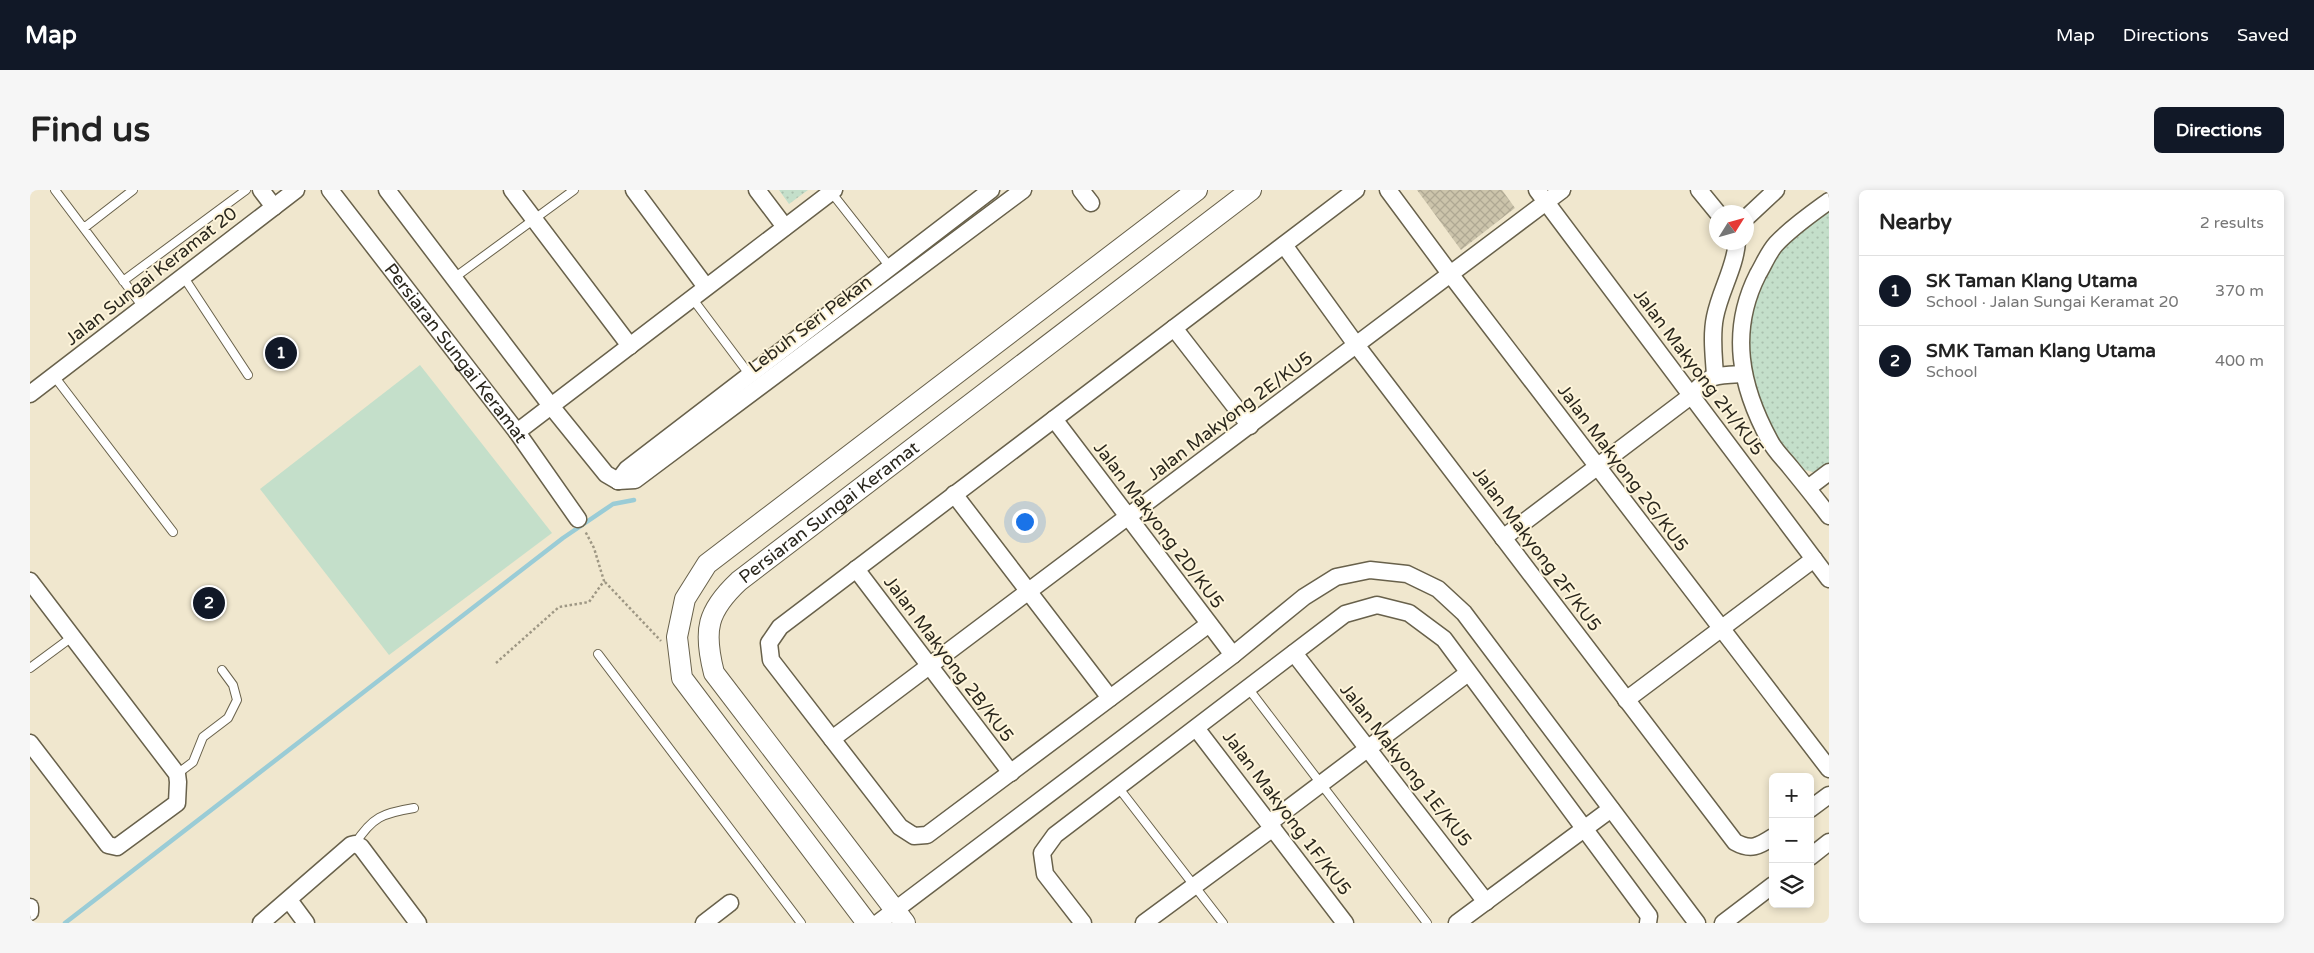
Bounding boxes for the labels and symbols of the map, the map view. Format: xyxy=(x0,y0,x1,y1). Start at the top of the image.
street label: Jalan Sungai Keramat 20 xyxy=(61,202,241,350)
north arrow xyxy=(1709,205,1754,250)
street label: Persiaran Sungai Keramat xyxy=(380,259,532,447)
street label: Lebuh Seri Pekan xyxy=(744,271,876,377)
street label: Jalan Makyong 2H/KU5 xyxy=(1629,284,1769,460)
pin: 1 xyxy=(265,334,297,372)
street label: Jalan Makyong 2E/KU5 xyxy=(1143,347,1317,485)
street label: Jalan Makyong 2G/KU5 xyxy=(1553,380,1693,556)
street label: Persiaran Sungai Keramat xyxy=(734,436,924,588)
street label: Jalan Makyong 2D/KU5 xyxy=(1089,437,1229,613)
street label: Jalan Makyong 2F/KU5 xyxy=(1468,462,1606,636)
your location xyxy=(1012,509,1038,535)
street label: Jalan Makyong 2B/KU5 xyxy=(879,572,1019,746)
pin: 2 xyxy=(193,584,225,622)
street label: Jalan Makyong 1E/KU5 xyxy=(1335,679,1477,851)
street label: Jalan Makyong 1F/KU5 xyxy=(1218,726,1356,900)

